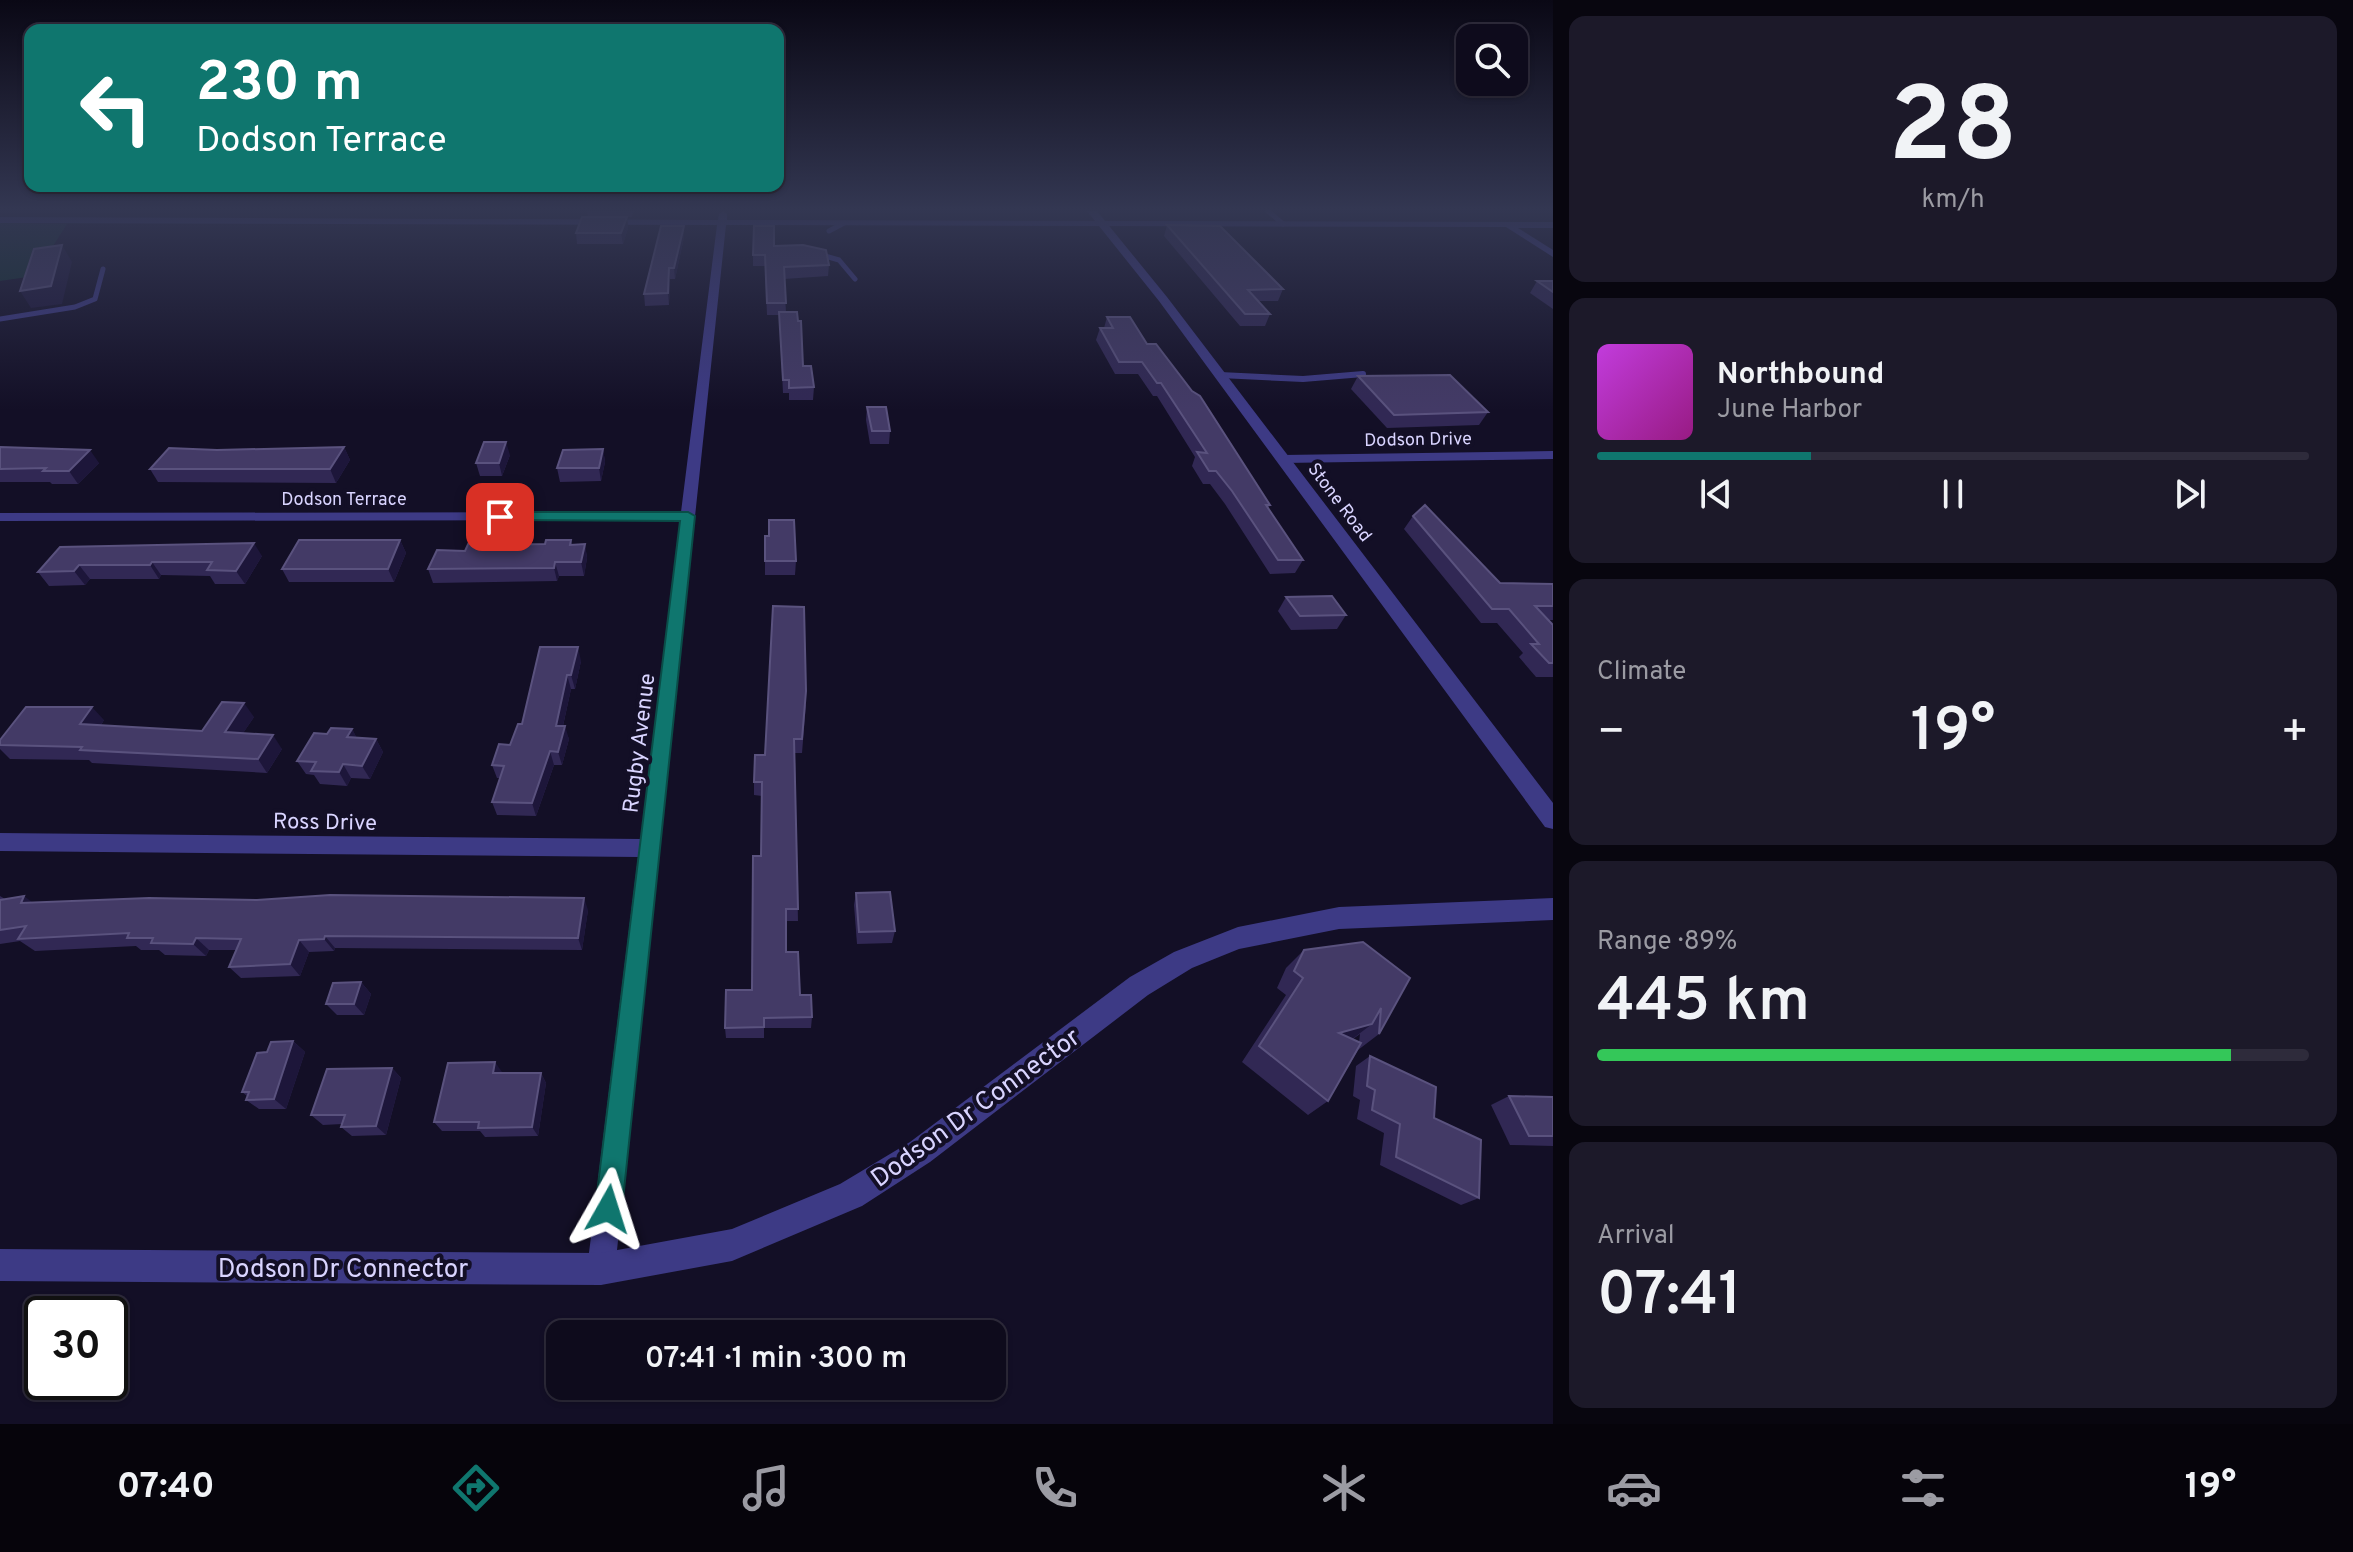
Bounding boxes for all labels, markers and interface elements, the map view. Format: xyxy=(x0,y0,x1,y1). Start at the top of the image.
map controls xyxy=(1456,24,1528,96)
button: search xyxy=(1456,24,1528,96)
text: 230 m xyxy=(196,50,363,120)
icon: left xyxy=(64,56,168,160)
text: 28 xyxy=(1888,66,2018,198)
text: Dodson Terrace xyxy=(196,119,447,165)
text: km/h xyxy=(1921,184,1985,217)
text: Northbound xyxy=(1717,357,1884,394)
text: June Harbor xyxy=(1717,394,1862,427)
street label: Dodson Drive xyxy=(1364,428,1472,453)
street label: Stone Road xyxy=(1302,459,1376,547)
icon: previous xyxy=(1694,472,1738,516)
icon: pause xyxy=(1931,472,1975,516)
icon: next xyxy=(2168,472,2212,516)
pin xyxy=(466,483,534,551)
street label: Dodson Terrace xyxy=(281,489,407,512)
icon: arrive xyxy=(478,495,522,539)
text: Climate xyxy=(1597,656,1686,689)
street label: Rugby Avenue xyxy=(619,672,662,815)
text: 19° xyxy=(1911,696,1995,772)
text: − xyxy=(1597,706,1625,762)
text: + xyxy=(2281,706,2309,762)
street label: Ross Drive xyxy=(273,809,377,838)
text: Range · 89% xyxy=(1597,926,1737,959)
text: 445 km xyxy=(1597,966,1810,1042)
street label: Dodson Dr Connector xyxy=(865,1022,1088,1196)
position arrow xyxy=(566,1167,650,1251)
text: Arrival xyxy=(1597,1220,1675,1253)
street label: Dodson Dr Connector xyxy=(218,1254,468,1287)
text: 07:41 xyxy=(1597,1260,1742,1336)
speed limit sign: 30 xyxy=(24,1296,128,1400)
text: 07:41 · 1 min · 300 m xyxy=(645,1341,907,1378)
icon: directions xyxy=(448,1460,504,1516)
icon: music xyxy=(738,1460,794,1516)
icon: phone xyxy=(1027,1460,1083,1516)
icon: climate xyxy=(1316,1460,1372,1516)
icon: car xyxy=(1606,1460,1662,1516)
icon: filters xyxy=(1895,1460,1951,1516)
text: 07:40 xyxy=(117,1465,215,1511)
text: 19° xyxy=(2185,1465,2236,1511)

